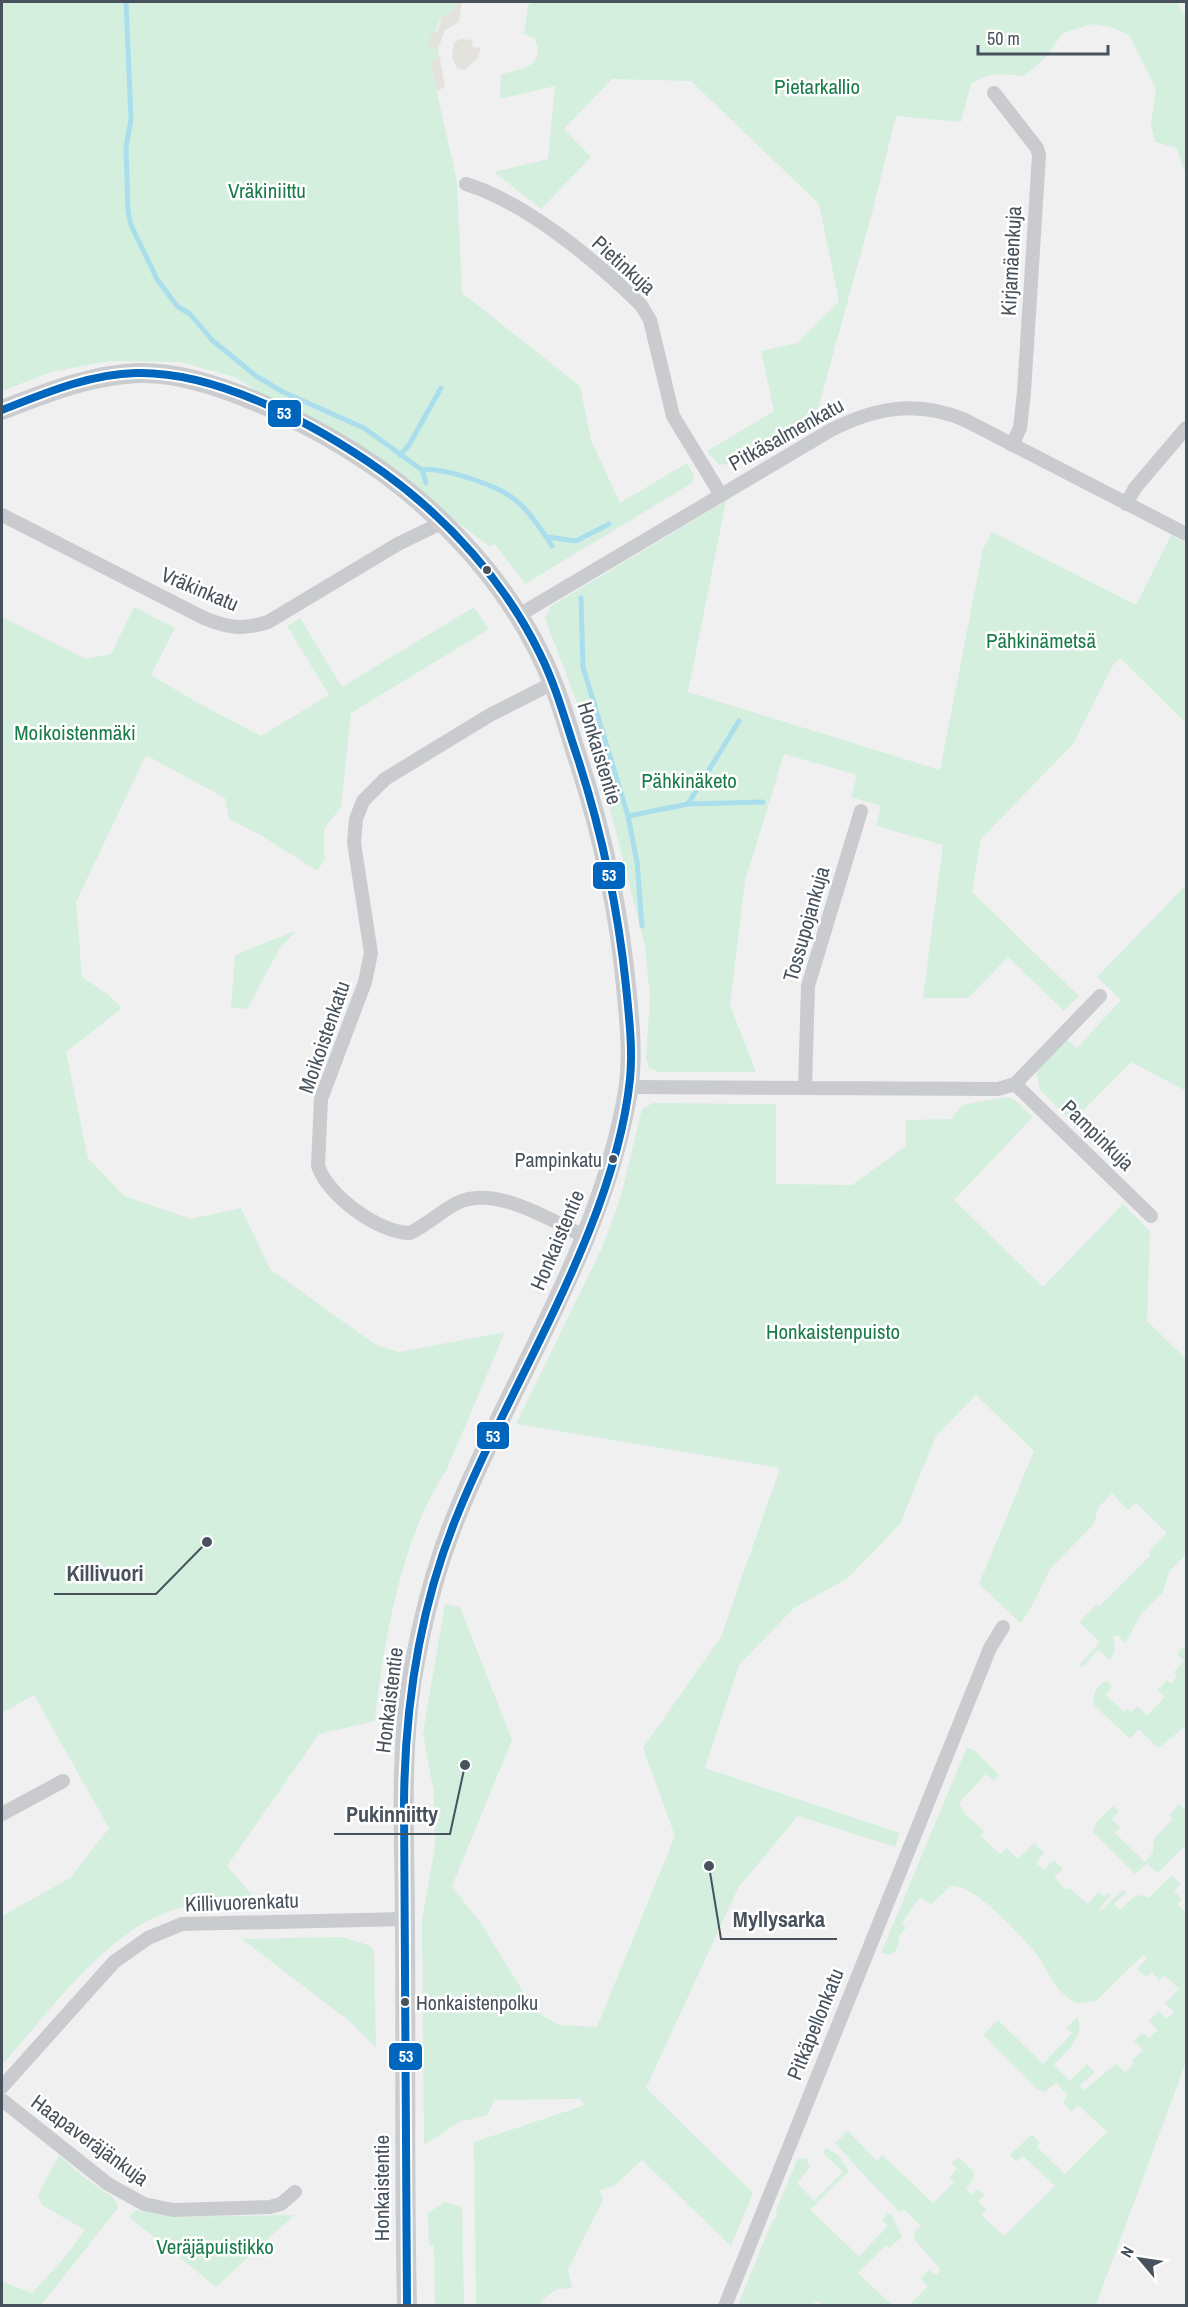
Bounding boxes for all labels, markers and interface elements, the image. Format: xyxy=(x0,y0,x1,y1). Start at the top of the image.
scale bar xyxy=(978,18,1108,56)
text: 50 m xyxy=(987,26,1020,51)
park label: Pietarkallio xyxy=(774,72,860,101)
park label: Vräkiniittu xyxy=(228,176,306,205)
street label: Kirjamäenkuja xyxy=(994,205,1028,317)
street label: Pietinkuja xyxy=(586,229,662,302)
street label: Pitkäsalmenkatu xyxy=(723,390,849,478)
line badge: 53 xyxy=(267,399,302,428)
text: 53 xyxy=(277,402,291,424)
street label: Vräkinkatu xyxy=(157,560,243,618)
unlabelled marker xyxy=(481,564,493,576)
park label: Pähkinämetsä xyxy=(986,626,1096,655)
street label: Honkaistentie xyxy=(571,698,629,808)
park label: Moikoistenmäki xyxy=(14,718,136,747)
park label: Pähkinäketo xyxy=(641,766,737,795)
line badge: 53 xyxy=(592,861,626,890)
street label: Tossupojankuja xyxy=(776,863,836,985)
text: 53 xyxy=(602,864,616,886)
street label: Moikoistenkatu xyxy=(291,977,357,1097)
street label: Pampinkuja xyxy=(1055,1093,1141,1177)
place label: Pampinkatu xyxy=(514,1146,602,1173)
marker: Pampinkatu xyxy=(607,1153,619,1165)
street label: Honkaistentie xyxy=(523,1185,591,1295)
park label: Honkaistenpuisto xyxy=(766,1317,900,1346)
line badge: 53 xyxy=(476,1421,510,1450)
text: 53 xyxy=(486,1425,500,1447)
callout: Killivuori xyxy=(54,1554,156,1594)
text: Killivuori xyxy=(66,1558,144,1588)
street label: Honkaistentie xyxy=(368,1645,410,1755)
callout: Pukinniitty xyxy=(334,1794,450,1834)
text: Pukinniitty xyxy=(346,1799,438,1829)
street label: Killivuorenkatu xyxy=(185,1886,299,1918)
callout: Myllysarka xyxy=(721,1899,837,1939)
text: Myllysarka xyxy=(733,1904,825,1934)
street label: Pitkäpellonkatu xyxy=(780,1964,850,2084)
place label: Honkaistenpolku xyxy=(416,1989,538,2016)
marker: Honkaistenpolku xyxy=(399,1996,411,2008)
line badge: 53 xyxy=(388,2042,423,2071)
text: 53 xyxy=(399,2045,413,2067)
street label: Haapaveräjänkuja xyxy=(25,2087,155,2193)
street label: Honkaistentie xyxy=(367,2135,396,2241)
north arrow xyxy=(1110,2229,1170,2289)
park label: Veräjäpuistikko xyxy=(156,2232,274,2261)
text: N xyxy=(1115,2242,1139,2261)

